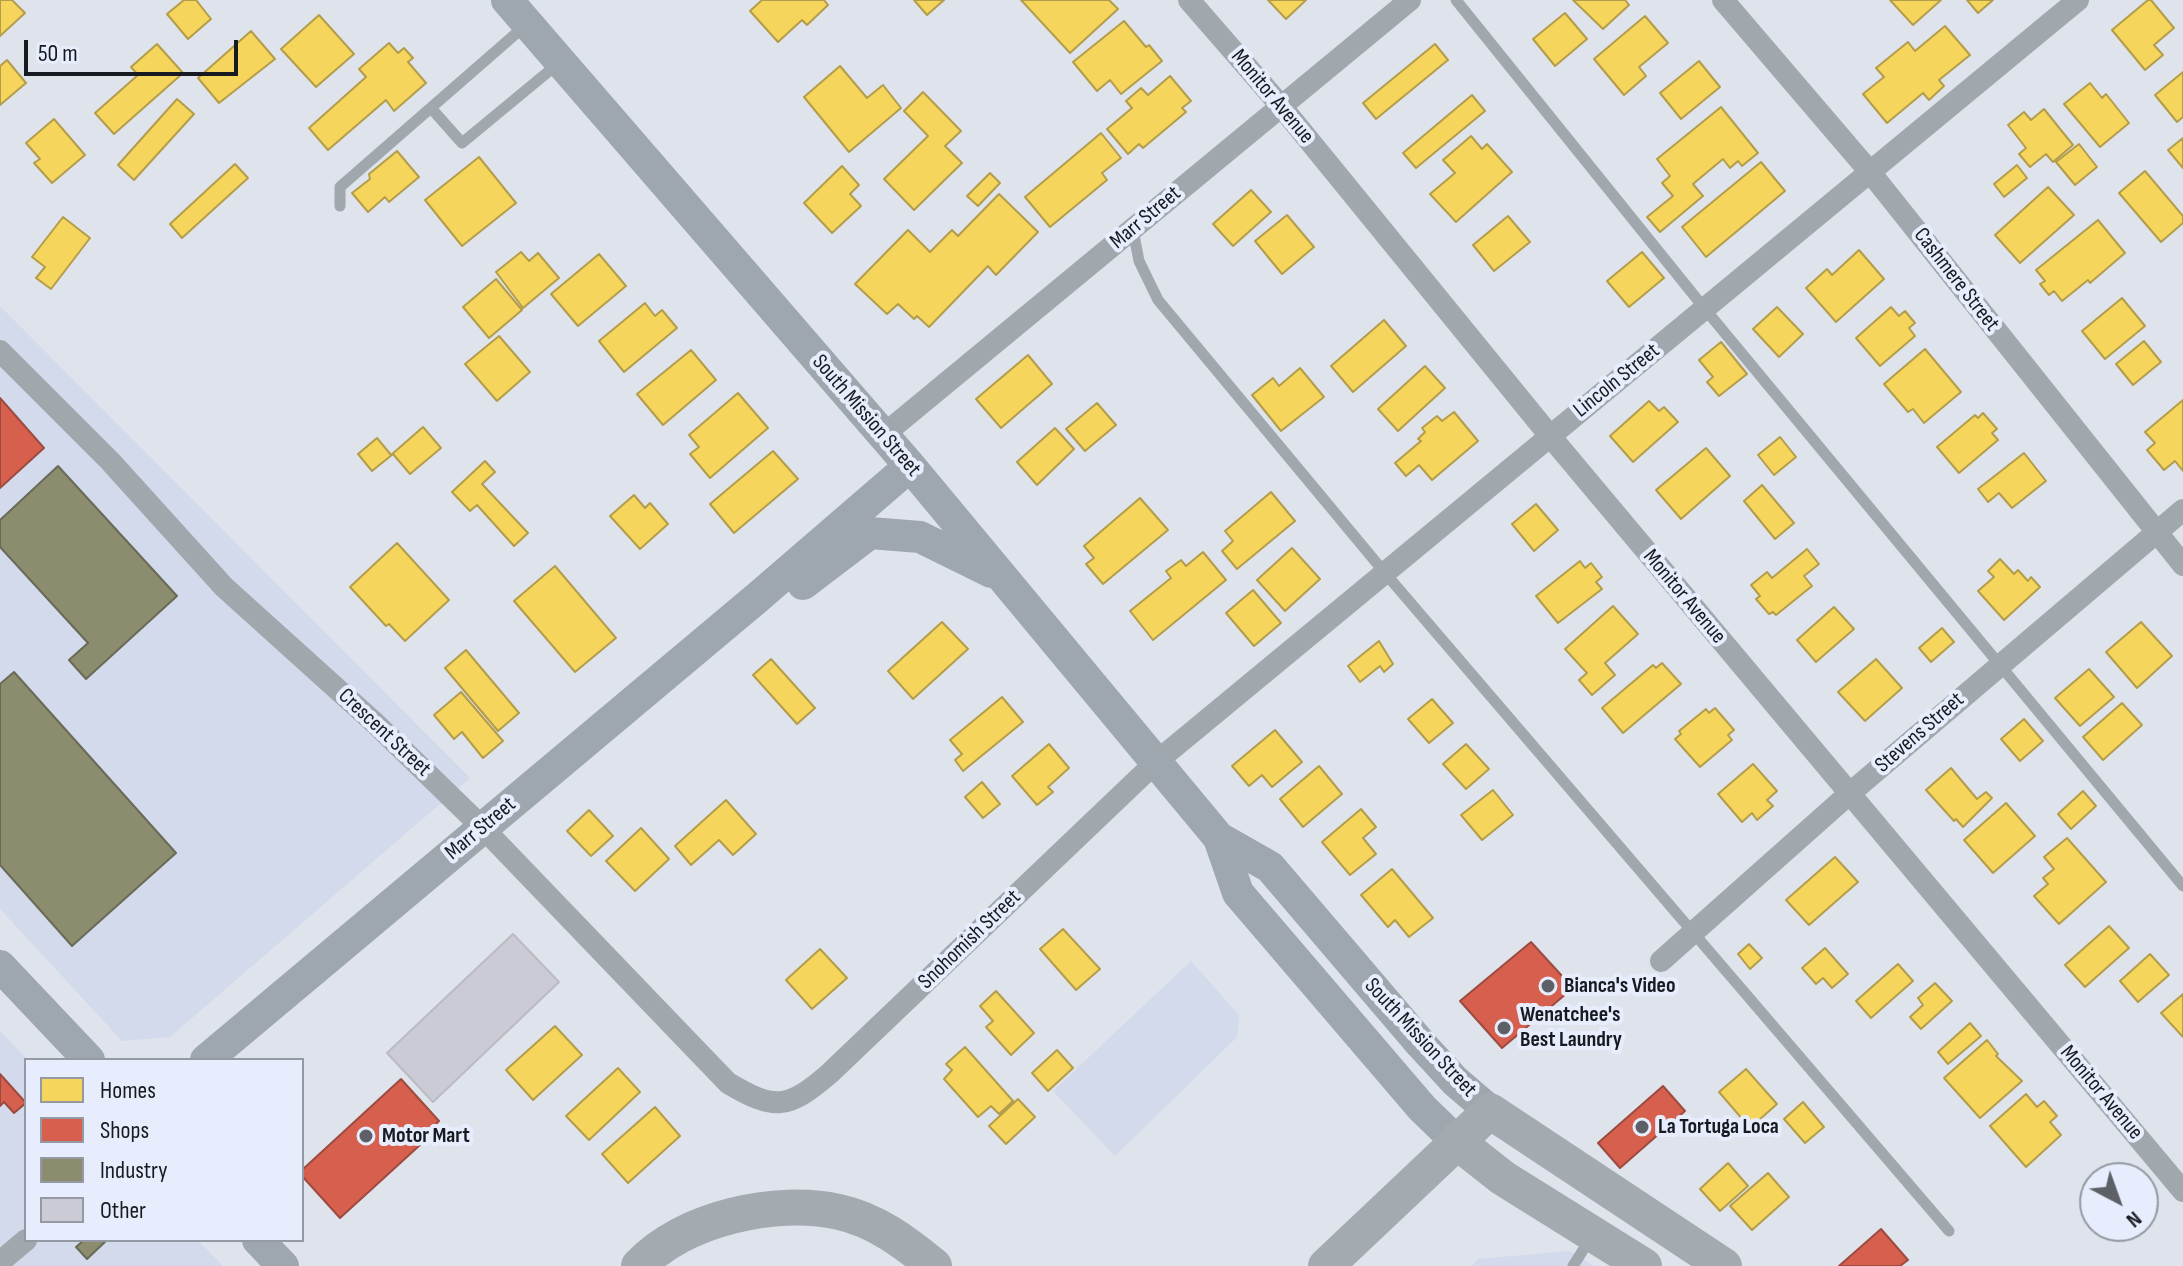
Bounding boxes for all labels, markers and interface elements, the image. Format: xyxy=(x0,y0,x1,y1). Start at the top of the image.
scale bar xyxy=(28,24,242,74)
text: 50 m xyxy=(38,39,78,68)
street label: Monitor Avenue xyxy=(1225,44,1319,150)
street label: Marr Street xyxy=(1105,181,1187,255)
street label: Cashmere Street xyxy=(1907,223,2005,337)
street label: Lincoln Street xyxy=(1569,338,1665,424)
street label: South Mission Street xyxy=(806,350,926,482)
street label: Monitor Avenue xyxy=(1637,544,1731,650)
street label: Crescent Street xyxy=(332,683,436,783)
street label: Stevens Street xyxy=(1870,687,1970,779)
street label: Marr Street xyxy=(440,792,522,866)
street label: Snohomish Street xyxy=(913,885,1027,995)
street label: South Mission Street xyxy=(1358,973,1482,1103)
place label: Bianca's Video xyxy=(1564,973,1675,999)
marker: Bianca's Video xyxy=(1539,977,1557,995)
place label: Wenatchee's Best Laundry xyxy=(1520,1002,1622,1054)
marker: Wenatchee's Best Laundry xyxy=(1495,1019,1513,1037)
street label: Monitor Avenue xyxy=(2054,1040,2148,1146)
legend xyxy=(24,1058,304,1242)
text: Homes xyxy=(100,1076,156,1105)
place label: La Tortuga Loca xyxy=(1658,1114,1779,1140)
text: Shops xyxy=(100,1116,149,1145)
marker: La Tortuga Loca xyxy=(1633,1118,1651,1136)
place label: Motor Mart xyxy=(382,1123,470,1149)
marker: Motor Mart xyxy=(357,1127,375,1145)
text: Industry xyxy=(100,1156,167,1185)
north arrow xyxy=(2079,1162,2159,1242)
text: Other xyxy=(100,1196,146,1225)
text: N xyxy=(2120,1205,2147,1233)

